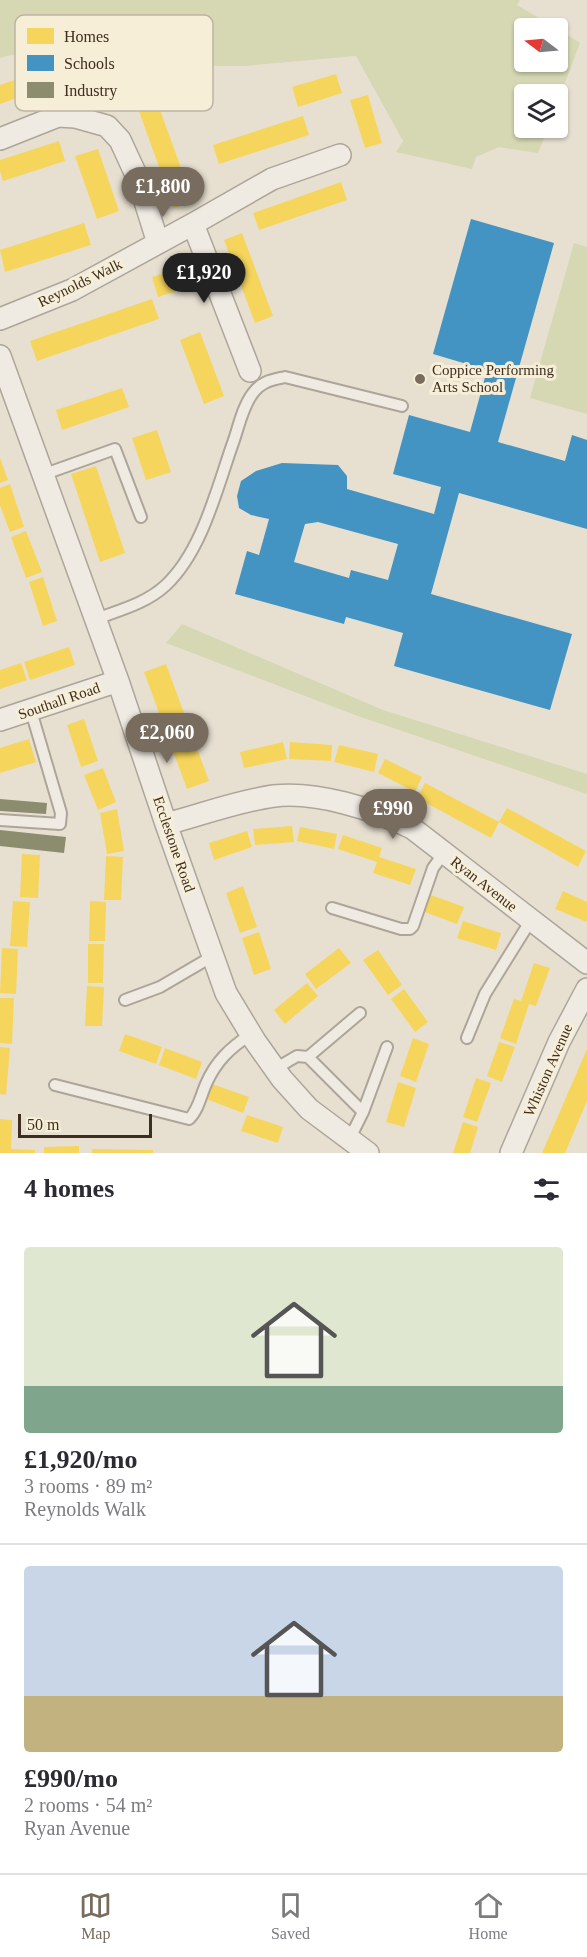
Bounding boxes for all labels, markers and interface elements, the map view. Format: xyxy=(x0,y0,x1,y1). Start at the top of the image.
legend xyxy=(15,15,213,111)
north arrow xyxy=(514,18,568,72)
map controls xyxy=(514,18,568,138)
text: Homes xyxy=(64,28,109,45)
text: Schools xyxy=(64,55,115,72)
text: Industry xyxy=(64,82,117,100)
button: layers xyxy=(514,84,568,138)
pin: £1,800 xyxy=(114,167,212,218)
text: £1,800 xyxy=(136,175,191,197)
pin: £1,920 xyxy=(155,253,253,304)
street label: Reynolds Walk xyxy=(35,256,125,310)
text: £1,920 xyxy=(177,261,232,283)
place label: Coppice Performing Arts School xyxy=(432,362,555,395)
marker: Coppice Performing Arts School xyxy=(413,372,427,386)
street label: Southall Road xyxy=(16,679,102,722)
pin: £2,060 xyxy=(118,713,216,764)
text: £2,060 xyxy=(140,721,195,743)
pin: £990 xyxy=(357,789,429,840)
street label: Ecclestone Road xyxy=(150,794,198,895)
text: £990 xyxy=(373,797,413,819)
street label: Ryan Avenue xyxy=(448,853,521,915)
street label: Whiston Avenue xyxy=(520,1021,576,1119)
scale bar xyxy=(18,1111,152,1138)
text: 50 m xyxy=(27,1116,59,1133)
icon: filters xyxy=(530,1173,563,1206)
text: 4 homes xyxy=(24,1174,114,1203)
icon: home xyxy=(240,1286,348,1394)
text: £1,920/mo xyxy=(24,1445,137,1474)
text: 3 rooms · 89 m² xyxy=(24,1475,152,1497)
text: Reynolds Walk xyxy=(24,1498,146,1520)
icon: home xyxy=(240,1605,348,1713)
text: £990/mo xyxy=(24,1764,118,1793)
text: 2 rooms · 54 m² xyxy=(24,1794,152,1816)
text: Ryan Avenue xyxy=(24,1817,130,1839)
tab: Map xyxy=(79,1889,112,1943)
tab: Saved xyxy=(271,1889,310,1943)
tab: Home xyxy=(469,1889,508,1943)

